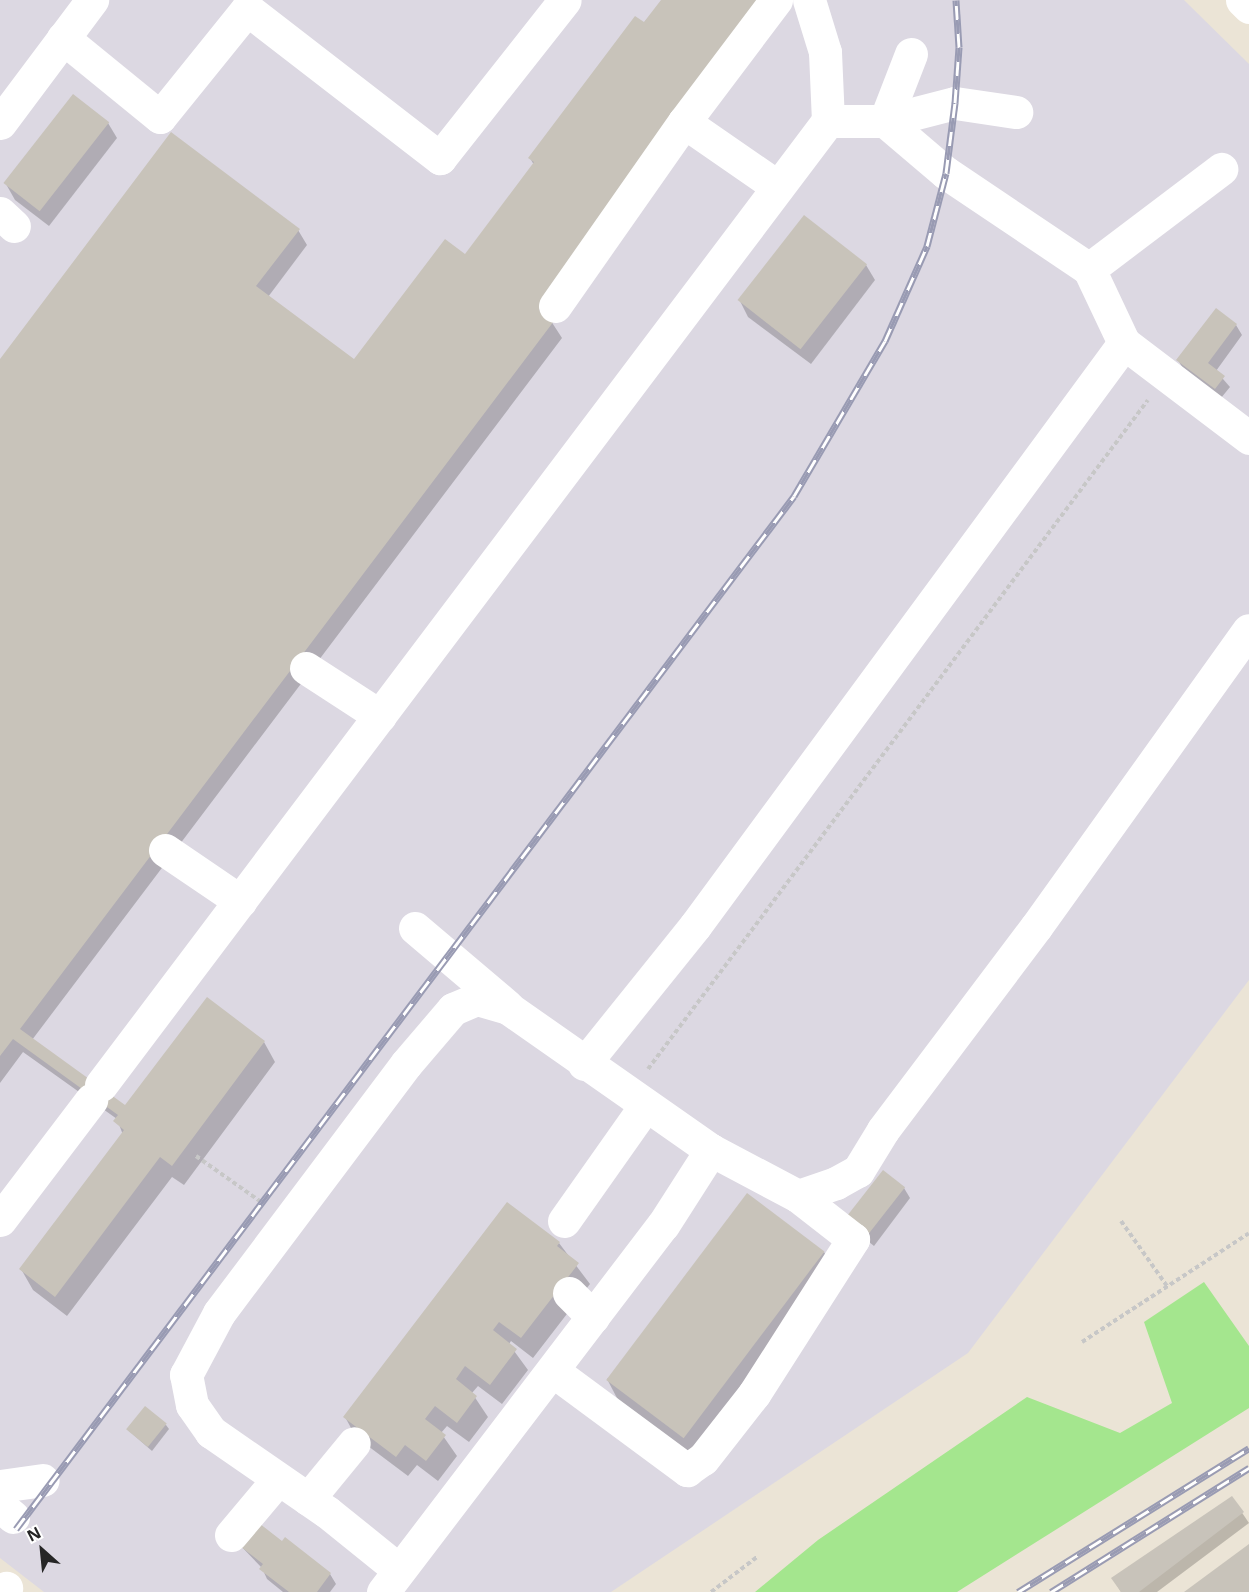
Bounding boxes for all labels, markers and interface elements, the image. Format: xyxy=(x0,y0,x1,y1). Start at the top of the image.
north arrow xyxy=(12,1520,72,1580)
text: N xyxy=(23,1521,45,1547)

